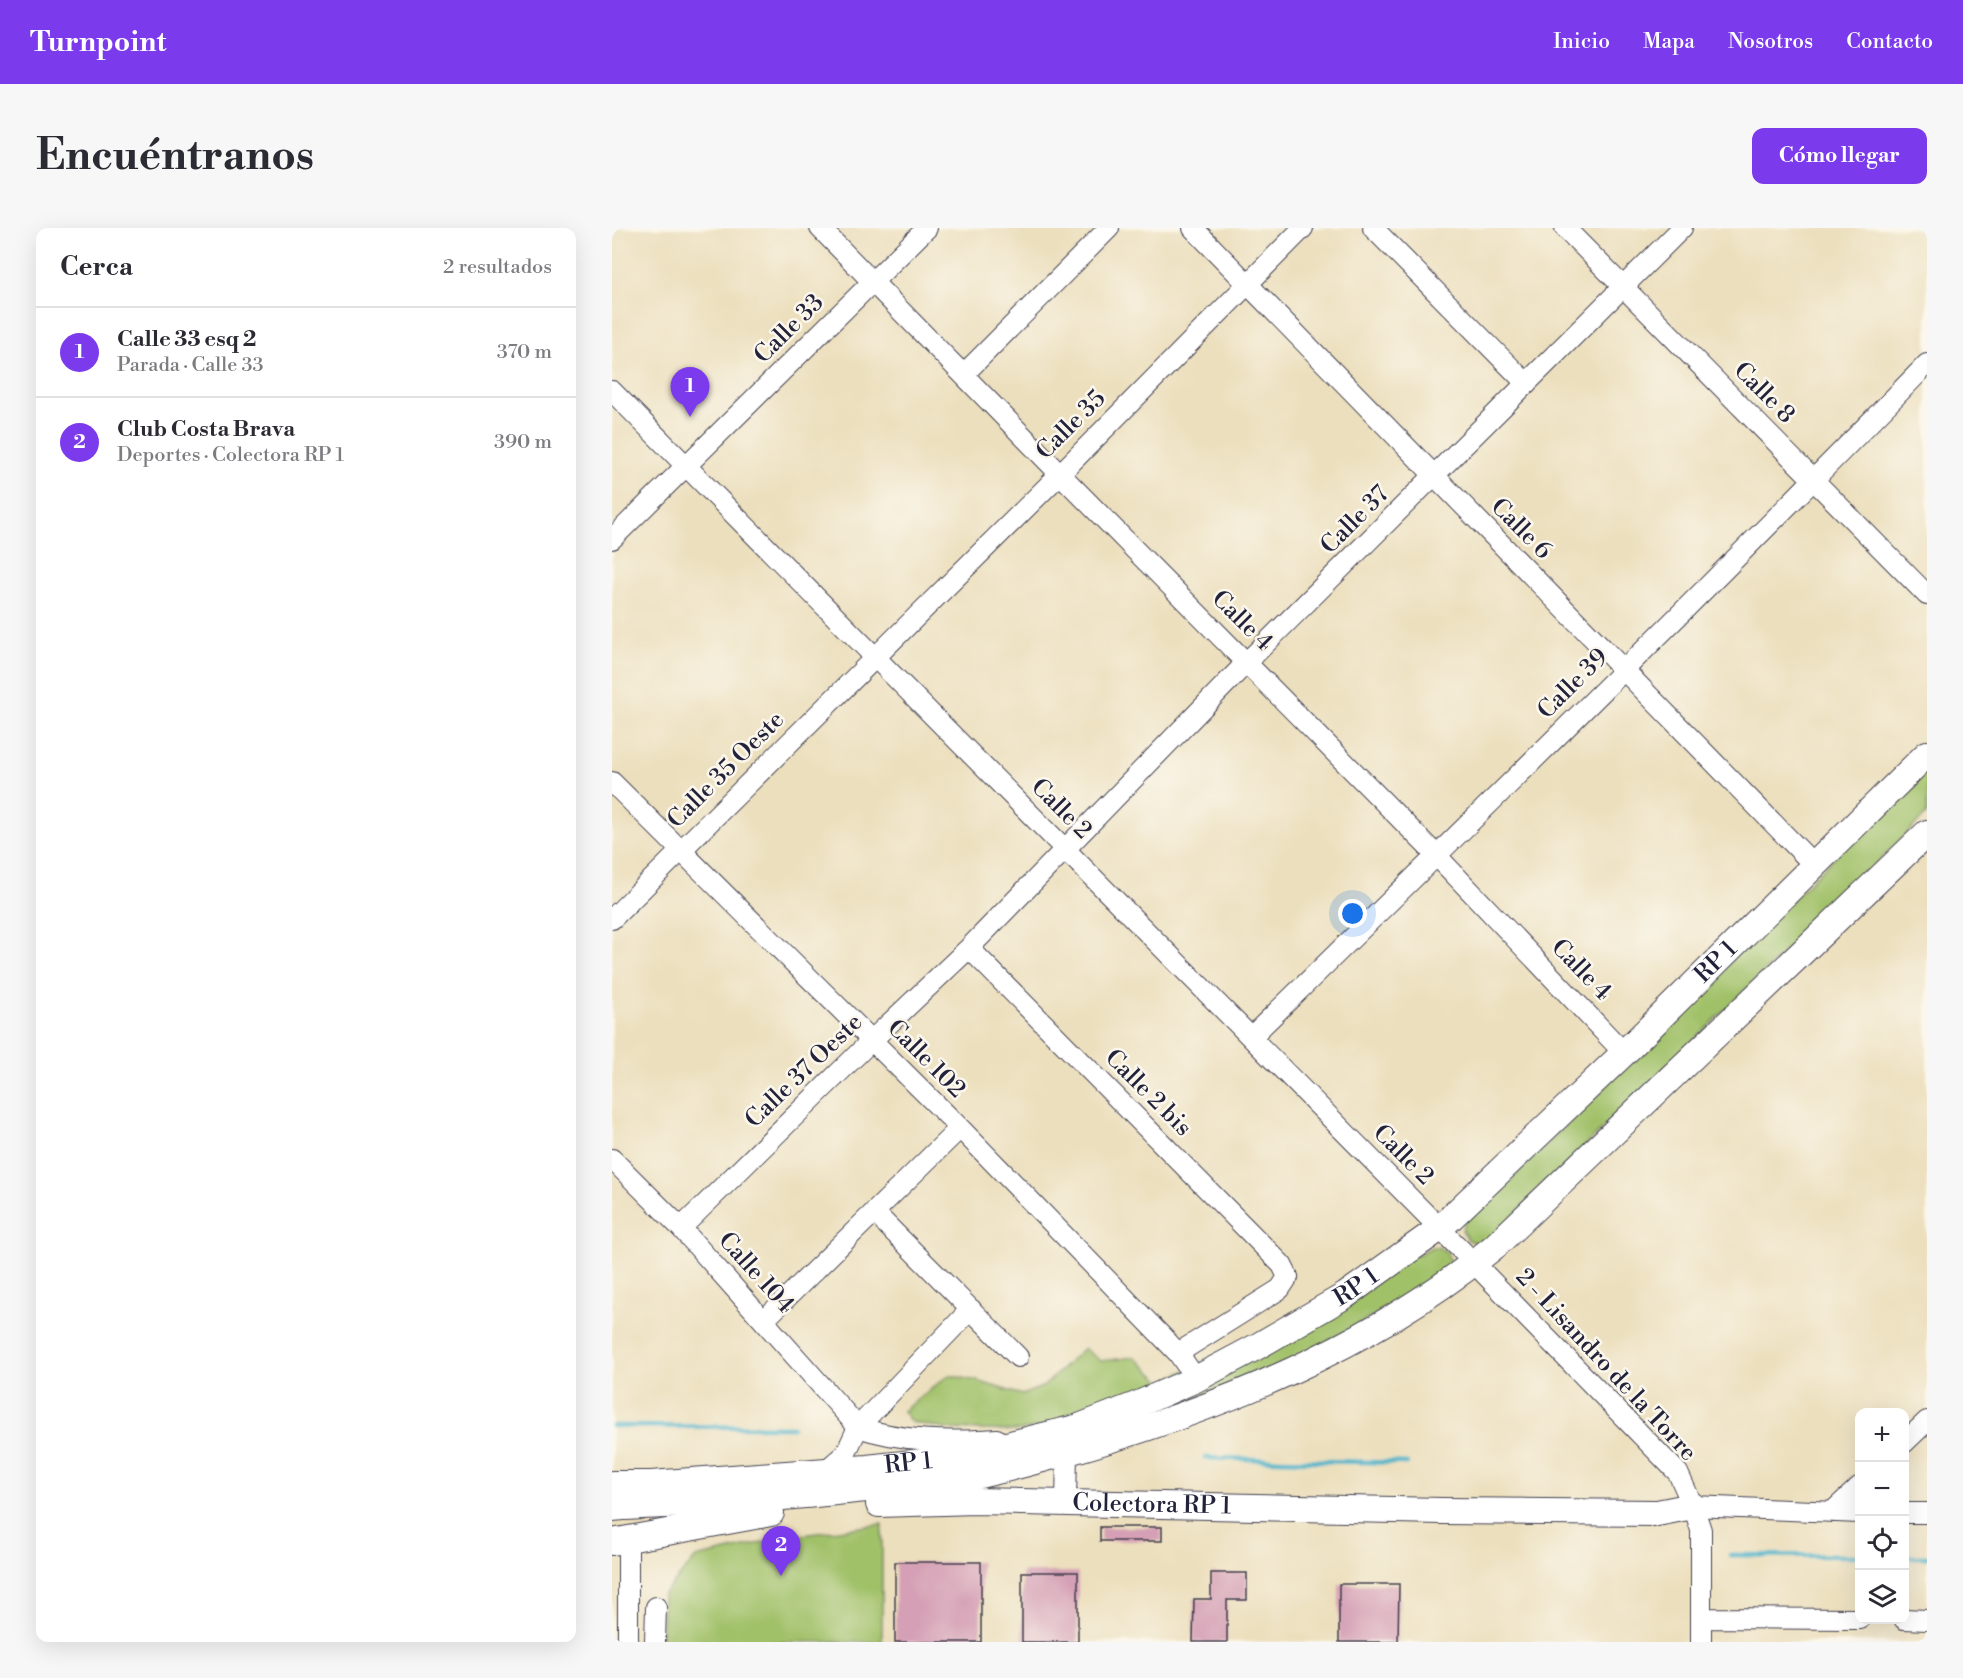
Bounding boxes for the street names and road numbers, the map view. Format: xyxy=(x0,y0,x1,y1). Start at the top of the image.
street label: Calle 33 xyxy=(748,288,830,370)
street label: Calle 8 xyxy=(1727,356,1801,430)
street label: Calle 35 xyxy=(1030,384,1112,466)
street label: Calle 37 xyxy=(1314,479,1396,561)
street label: Calle 6 xyxy=(1484,492,1558,566)
street label: Calle 4 xyxy=(1205,584,1279,658)
street label: Calle 39 xyxy=(1531,642,1615,726)
street label: Calle 35 Oeste xyxy=(661,705,791,835)
street label: Calle 2 xyxy=(1024,772,1098,846)
street label: Calle 4 xyxy=(1544,933,1618,1007)
street label: RP 1 xyxy=(1688,934,1744,990)
street label: Calle 37 Oeste xyxy=(739,1008,869,1134)
street label: Calle 102 xyxy=(880,1013,972,1105)
street label: Calle 2 bis xyxy=(1098,1043,1198,1143)
street label: Calle 2 xyxy=(1366,1118,1440,1192)
street label: Calle 104 xyxy=(712,1226,800,1320)
street label: RP 1 xyxy=(1329,1261,1385,1314)
street label: 2 - Lisandro de la Torre xyxy=(1509,1263,1703,1467)
street label: RP 1 xyxy=(883,1446,934,1481)
street label: Colectora RP 1 xyxy=(1072,1488,1232,1521)

